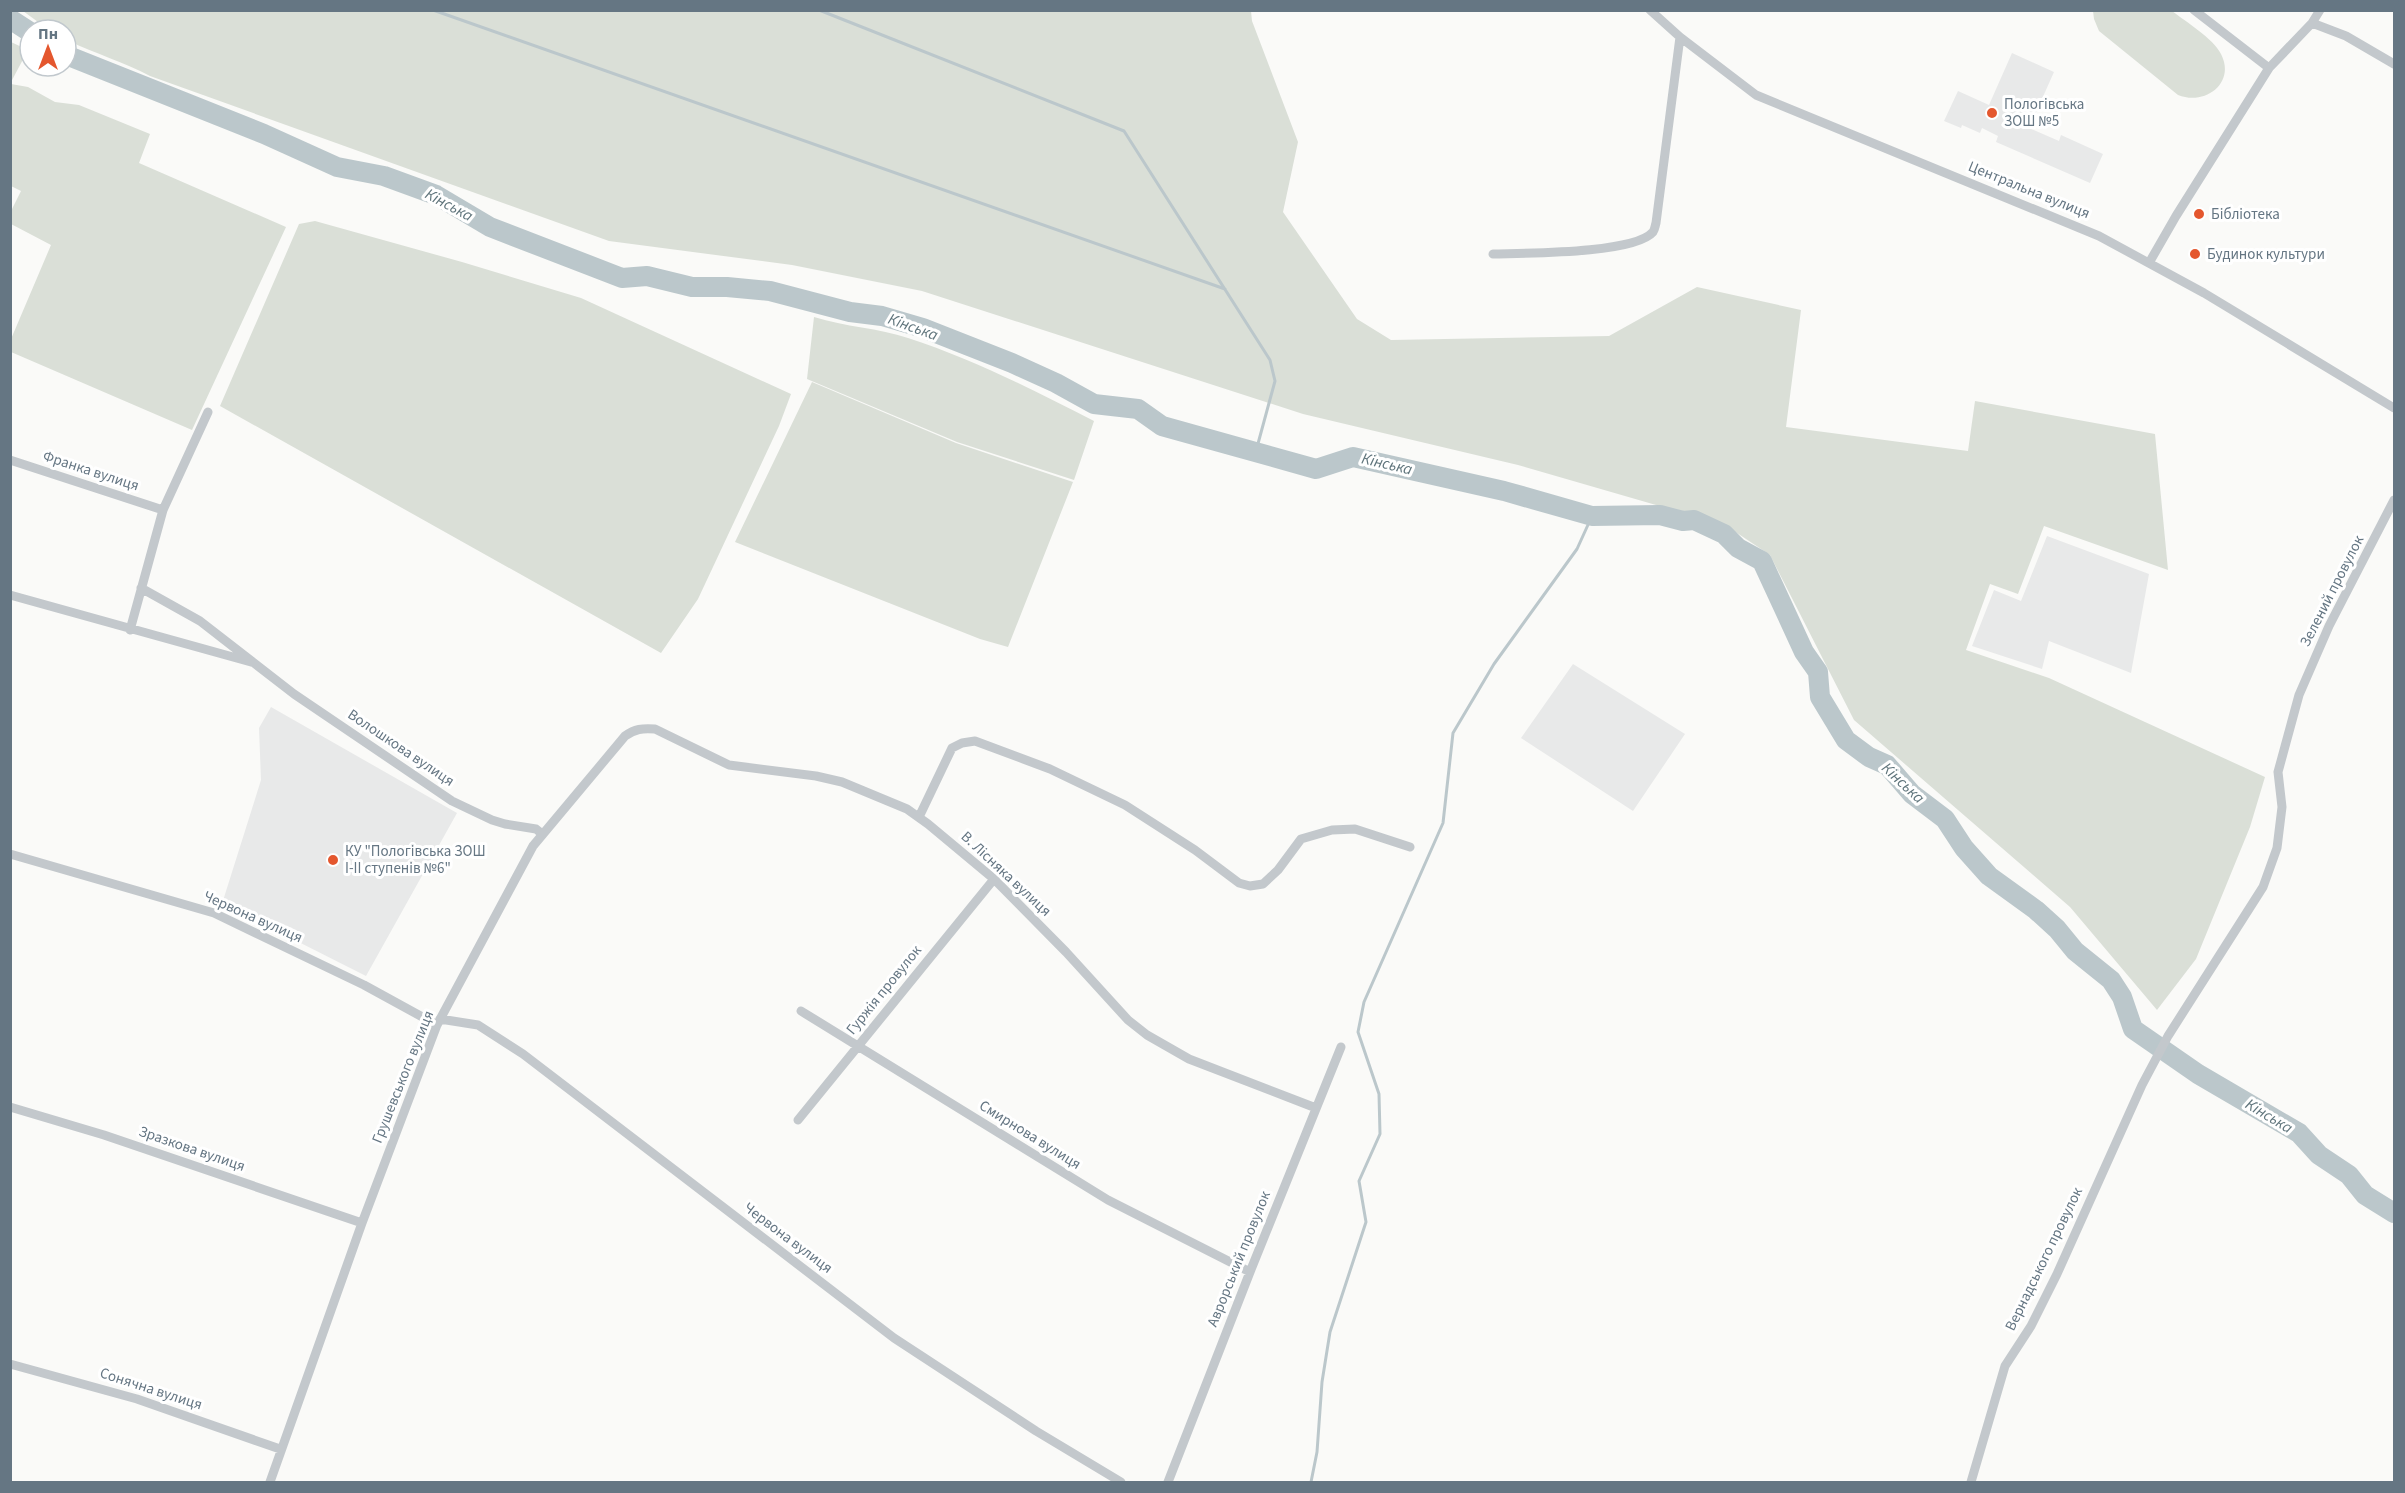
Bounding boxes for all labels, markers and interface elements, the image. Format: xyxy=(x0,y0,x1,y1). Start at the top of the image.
north arrow xyxy=(18,18,78,78)
text: Пн xyxy=(38,23,58,45)
place label: Пологівська ЗОШ №5 xyxy=(2004,94,2084,132)
marker: Пологівська ЗОШ №5 xyxy=(1985,106,1999,120)
street label: Центральна вулиця xyxy=(1965,156,2093,224)
water label: Кінська xyxy=(421,183,477,227)
place label: Бібліотека xyxy=(2211,204,2280,225)
marker: Бібліотека xyxy=(2192,207,2206,221)
place label: Будинок культури xyxy=(2207,244,2325,265)
marker: Будинок культури xyxy=(2188,247,2202,261)
water label: Кінська xyxy=(885,308,941,346)
street label: Франка вулиця xyxy=(40,446,142,496)
water label: Кінська xyxy=(1359,447,1415,481)
street label: Зелений провулок xyxy=(2295,531,2369,650)
street label: Волошкова вулиця xyxy=(343,704,459,792)
water label: Кінська xyxy=(1877,757,1930,809)
street label: В. Лісняка вулиця xyxy=(956,827,1056,921)
place label: КУ "Пологівська ЗОШ І-ІІ ступенів №6" xyxy=(345,841,486,879)
marker: КУ "Пологівська ЗОШ І-ІІ ступенів №6" xyxy=(326,853,340,867)
street label: Червона вулиця xyxy=(200,886,306,948)
street label: Гуржія провулок xyxy=(841,940,927,1039)
street label: Грушевського вулиця xyxy=(367,1008,439,1146)
water label: Кінська xyxy=(2241,1093,2297,1139)
street label: Смирнова вулиця xyxy=(975,1095,1085,1175)
street label: Зразкова вулиця xyxy=(136,1121,248,1177)
street label: Вернадського провулок xyxy=(2000,1183,2088,1334)
street label: Аврорський провулок xyxy=(1202,1187,1276,1330)
street label: Червона вулиця xyxy=(739,1198,837,1278)
street label: Сонячна вулиця xyxy=(97,1363,205,1415)

